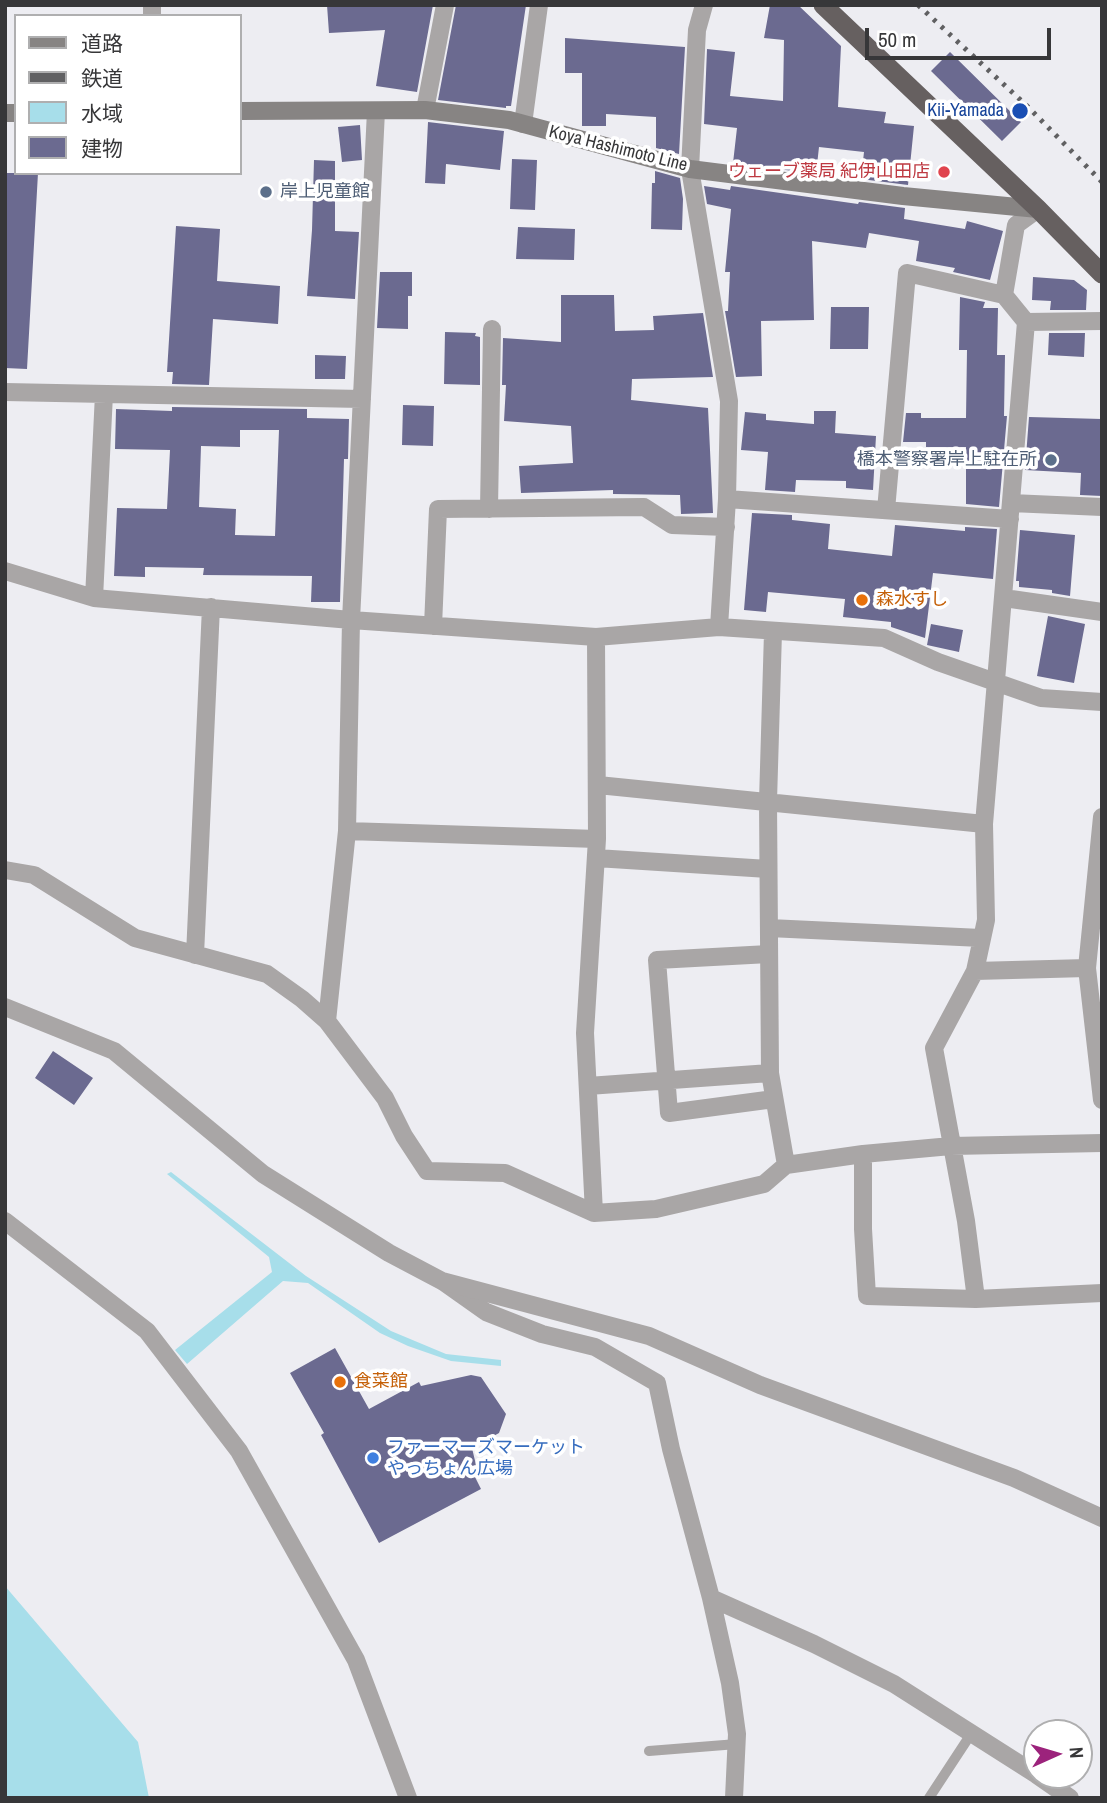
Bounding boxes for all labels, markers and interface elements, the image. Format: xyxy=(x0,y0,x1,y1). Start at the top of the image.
legend xyxy=(14,14,242,175)
scale bar xyxy=(869,14,1054,58)
text: 50 m xyxy=(878,25,916,54)
text: 道路 xyxy=(81,29,123,58)
text: 鉄道 xyxy=(81,64,123,93)
text: 水域 xyxy=(81,99,123,128)
place label: Kii-Yamada xyxy=(927,100,1004,122)
marker: Kii-Yamada xyxy=(1010,101,1030,121)
street label: Koya Hashimoto Line xyxy=(547,121,689,177)
text: 建物 xyxy=(81,134,123,163)
place label: ウェーブ薬局 紀伊山田店 xyxy=(728,161,930,183)
marker: ウェーブ薬局 紀伊山田店 xyxy=(936,164,952,180)
place label: 岸上児童館 xyxy=(280,181,370,203)
marker: 岸上児童館 xyxy=(258,184,274,200)
place label: 橋本警察署岸上駐在所 xyxy=(857,449,1037,471)
marker: 橋本警察署岸上駐在所 xyxy=(1043,452,1059,468)
place label: 森水すし xyxy=(876,589,948,611)
marker: 森水すし xyxy=(854,592,870,608)
place label: 食菜館 xyxy=(354,1371,408,1393)
marker: 食菜館 xyxy=(332,1374,348,1390)
place label: ファーマーズマーケット やっちょん広場 xyxy=(387,1437,585,1480)
marker: ファーマーズマーケット やっちょん広場 xyxy=(365,1450,381,1466)
north arrow xyxy=(1023,1719,1093,1789)
text: N xyxy=(1064,1746,1090,1759)

